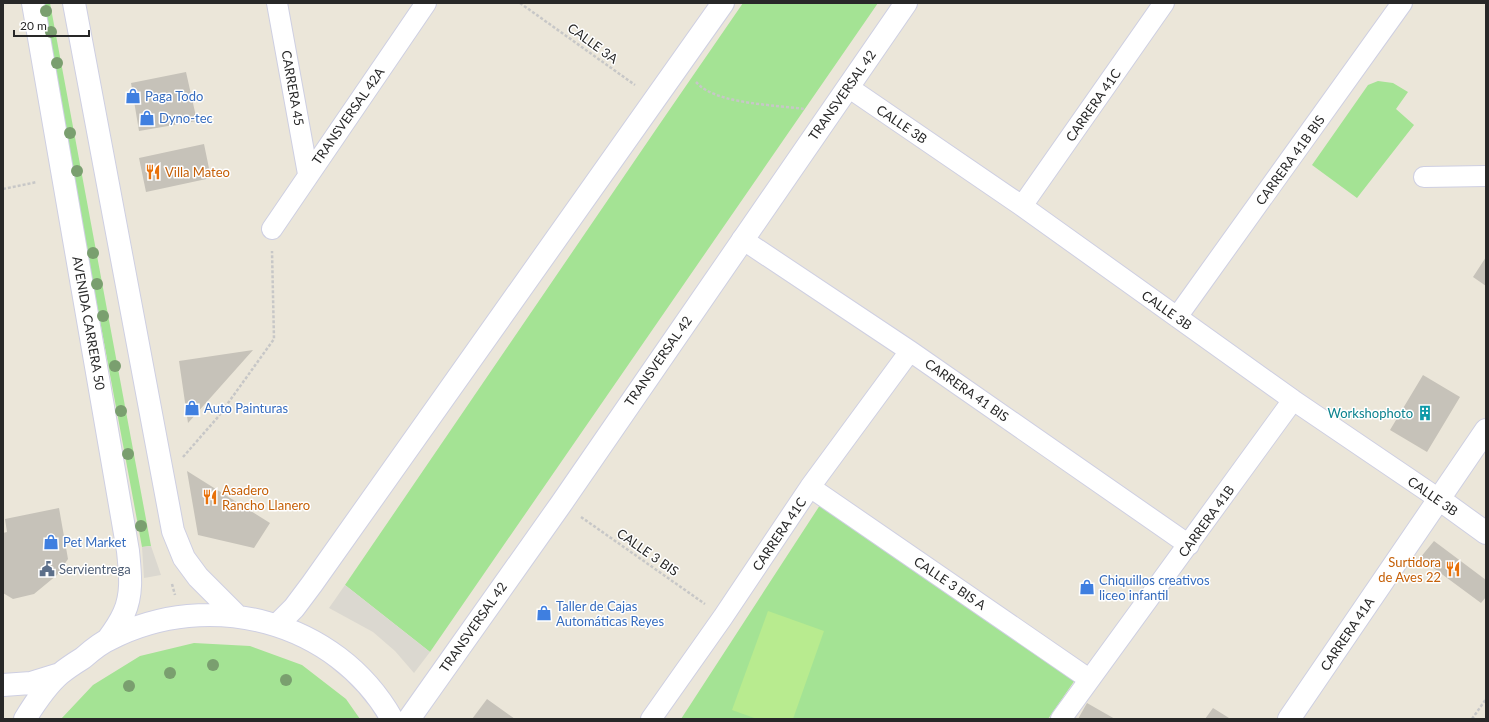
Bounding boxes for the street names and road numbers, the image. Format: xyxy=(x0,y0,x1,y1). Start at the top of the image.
street label: CALLE 3A xyxy=(565,19,621,67)
street label: TRANSVERSAL 42 xyxy=(805,47,879,143)
street label: CARRERA 45 xyxy=(279,49,307,127)
street label: TRANSVERSAL 42A xyxy=(308,64,388,168)
street label: CARRERA 41C xyxy=(1062,65,1124,144)
street label: CALLE 3B xyxy=(874,101,930,147)
street label: CARRERA 41B BIS xyxy=(1252,112,1328,208)
street label: AVENIDA CARRERA 50 xyxy=(69,255,109,392)
street label: CALLE 3B xyxy=(1139,287,1195,333)
street label: TRANSVERSAL 42 xyxy=(621,313,695,409)
street label: CARRERA 41 BIS xyxy=(922,355,1012,425)
street label: CALLE 3B xyxy=(1405,473,1461,519)
street label: CARRERA 41B xyxy=(1175,482,1237,560)
street label: CARRERA 41C xyxy=(749,494,810,574)
street label: CALLE 3 BIS xyxy=(614,525,682,579)
street label: CALLE 3 BIS A xyxy=(911,553,989,613)
street label: TRANSVERSAL 42 xyxy=(436,579,510,675)
street label: CARRERA 41A xyxy=(1317,594,1378,674)

